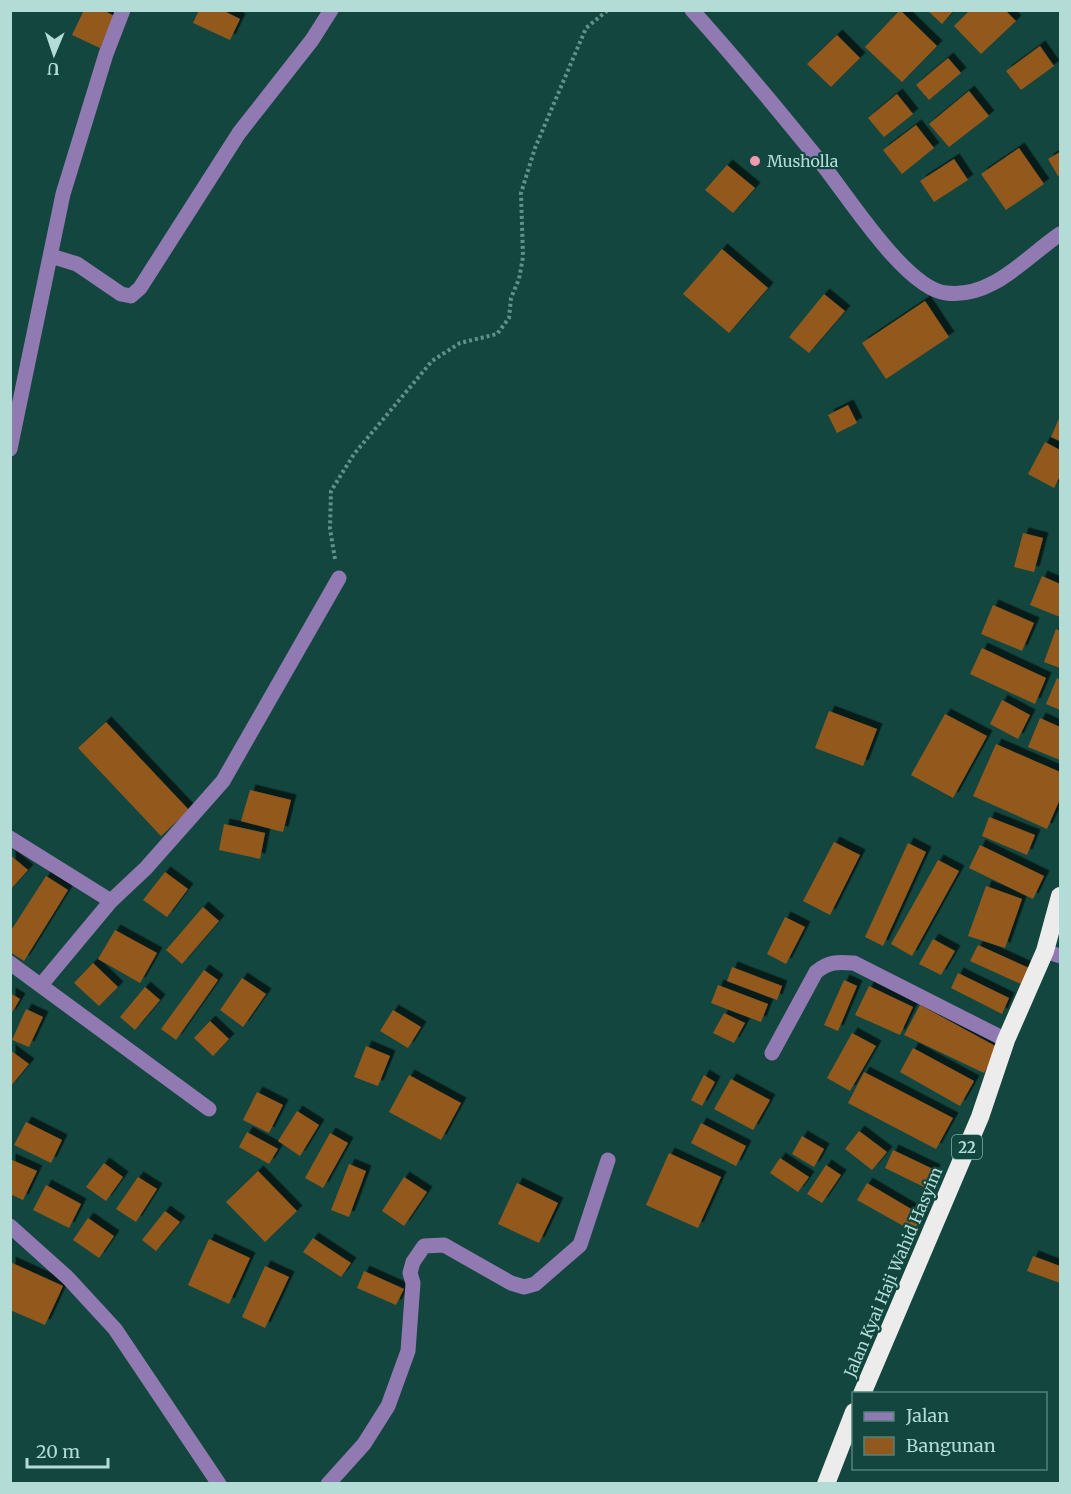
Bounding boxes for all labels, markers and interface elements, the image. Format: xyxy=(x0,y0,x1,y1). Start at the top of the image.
north arrow xyxy=(24,24,84,84)
text: U xyxy=(47,59,60,79)
place label: Musholla xyxy=(767,151,839,171)
marker: Musholla xyxy=(748,154,762,168)
road number: 22 xyxy=(952,1135,982,1159)
street label: Jalan Kyai Haji Wahid Hasyim xyxy=(839,1164,946,1381)
legend xyxy=(852,1392,1047,1470)
text: Jalan xyxy=(905,1404,949,1427)
scale bar xyxy=(27,1431,108,1469)
text: Bangunan xyxy=(906,1434,996,1457)
text: 20 m xyxy=(36,1440,80,1463)

